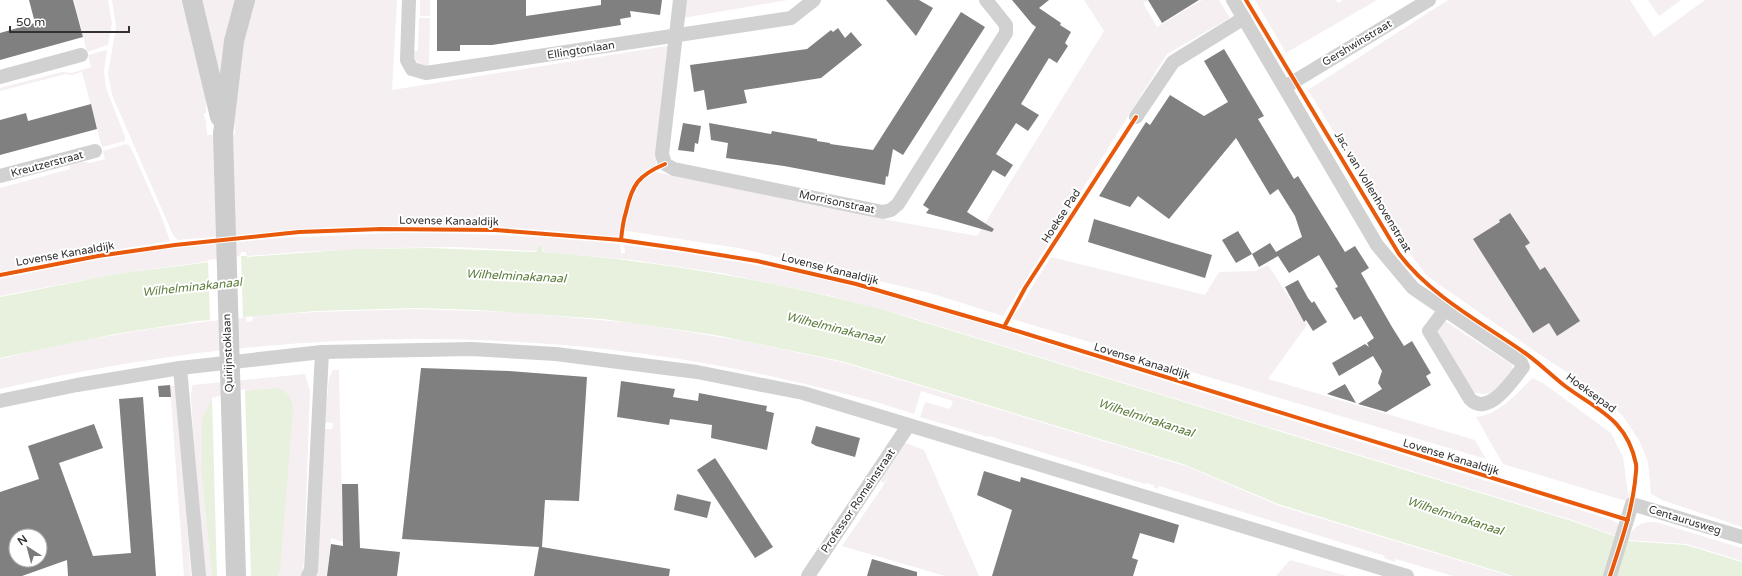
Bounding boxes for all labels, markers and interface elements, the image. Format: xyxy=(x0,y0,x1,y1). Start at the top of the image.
scale bar xyxy=(10,8,129,34)
text: 50 m xyxy=(16,15,45,29)
street label: Gershwinstraat xyxy=(1320,17,1394,69)
street label: Ellingtonlaan xyxy=(546,38,616,62)
street label: Jac. van Vollenhovenstraat xyxy=(1332,129,1414,255)
street label: Kreutzerstraat xyxy=(9,148,85,180)
street label: Hoekse Pad xyxy=(1039,187,1083,245)
street label: Morrisonstraat xyxy=(798,188,876,216)
street label: Lovense Kanaaldijk xyxy=(399,214,499,228)
street label: Lovense Kanaaldijk xyxy=(15,239,115,269)
street label: Lovense Kanaaldijk xyxy=(780,251,880,287)
water label: Wilhelminakanaal xyxy=(466,266,568,286)
water label: Wilhelminakanaal xyxy=(141,275,244,299)
water label: Wilhelminakanaal xyxy=(785,309,887,347)
street label: Quirijnstoklaan xyxy=(220,314,236,392)
street label: Lovense Kanaaldijk xyxy=(1092,340,1192,382)
street label: Hoeksepad xyxy=(1563,371,1619,416)
water label: Wilhelminakanaal xyxy=(1096,396,1198,441)
street label: Lovense Kanaaldijk xyxy=(1401,436,1501,478)
street label: Professor Romeinstraat xyxy=(818,446,898,556)
water label: Wilhelminakanaal xyxy=(1405,494,1507,539)
street label: Centaurusweg xyxy=(1647,503,1723,537)
north arrow xyxy=(8,528,48,568)
text: N xyxy=(15,532,30,548)

